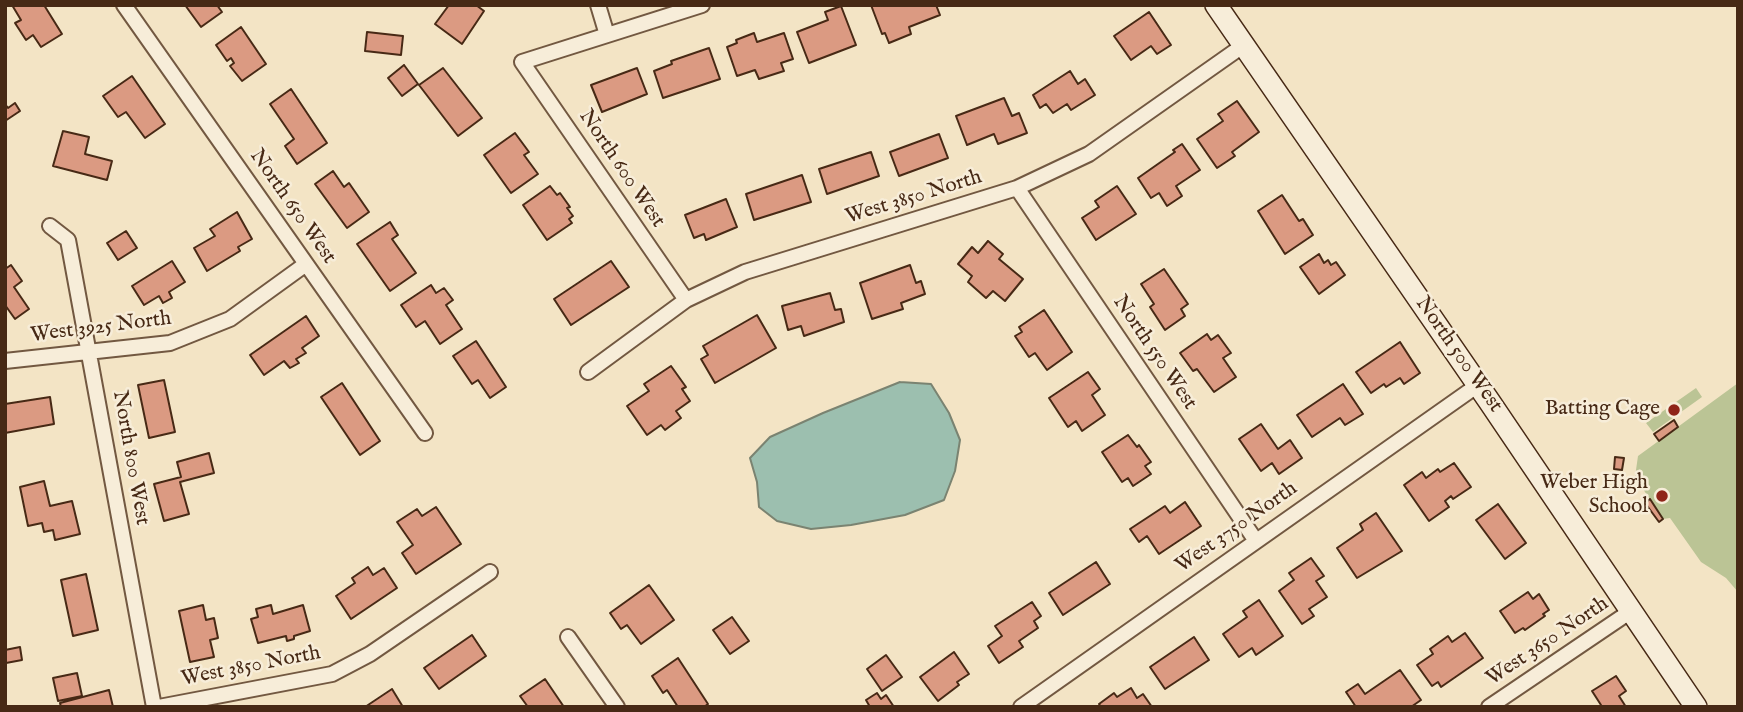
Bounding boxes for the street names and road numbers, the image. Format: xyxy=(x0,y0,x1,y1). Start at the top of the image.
street label: North 600 West xyxy=(572,105,670,233)
street label: North 650 West xyxy=(243,145,341,269)
street label: West 3850 North xyxy=(843,165,985,231)
street label: North 550 West xyxy=(1106,291,1202,415)
street label: North 500 West xyxy=(1409,292,1507,418)
street label: West 3925 North xyxy=(29,307,173,349)
street label: North 800 West xyxy=(106,389,154,527)
street label: West 3750 North xyxy=(1171,477,1303,579)
street label: West 3650 North xyxy=(1482,592,1614,692)
street label: West 3850 North xyxy=(179,641,323,693)

